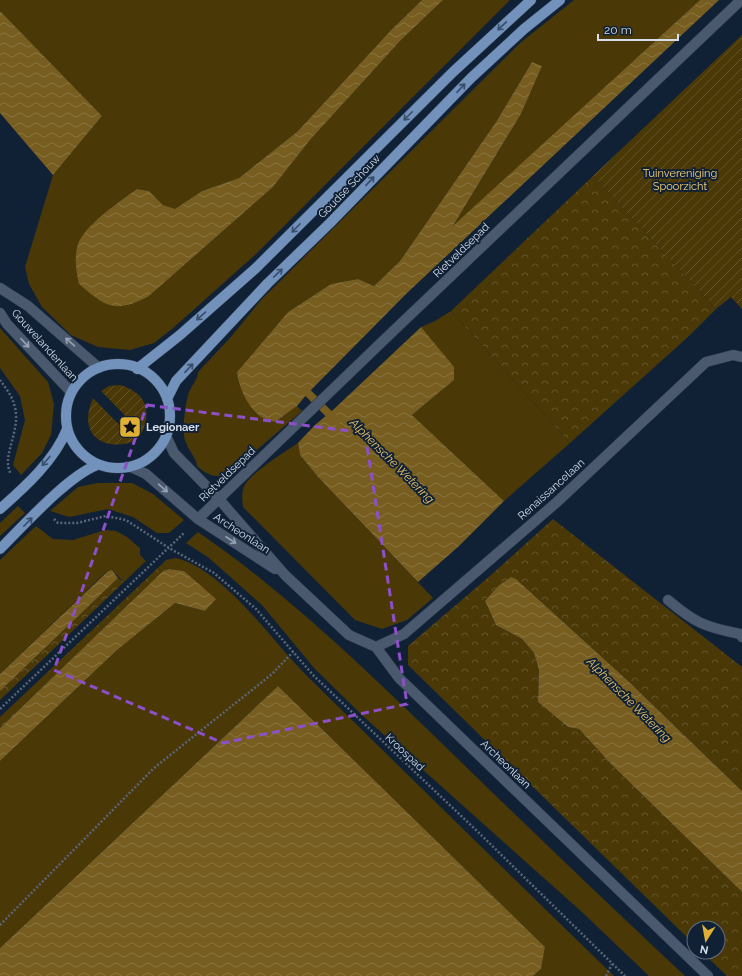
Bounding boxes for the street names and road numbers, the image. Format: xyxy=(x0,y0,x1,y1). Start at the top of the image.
street label: Goudse Schouw xyxy=(316,152,383,221)
street label: Rietveldsepad xyxy=(431,220,492,280)
street label: Gouwelandenlaan xyxy=(9,307,80,384)
street label: Rietveldsepad xyxy=(197,444,258,504)
street label: Renaissancelaan xyxy=(515,456,587,523)
street label: Archeonlaan xyxy=(211,510,272,556)
street label: Kroospad xyxy=(382,731,427,774)
street label: Archeonlaan xyxy=(478,737,533,791)

